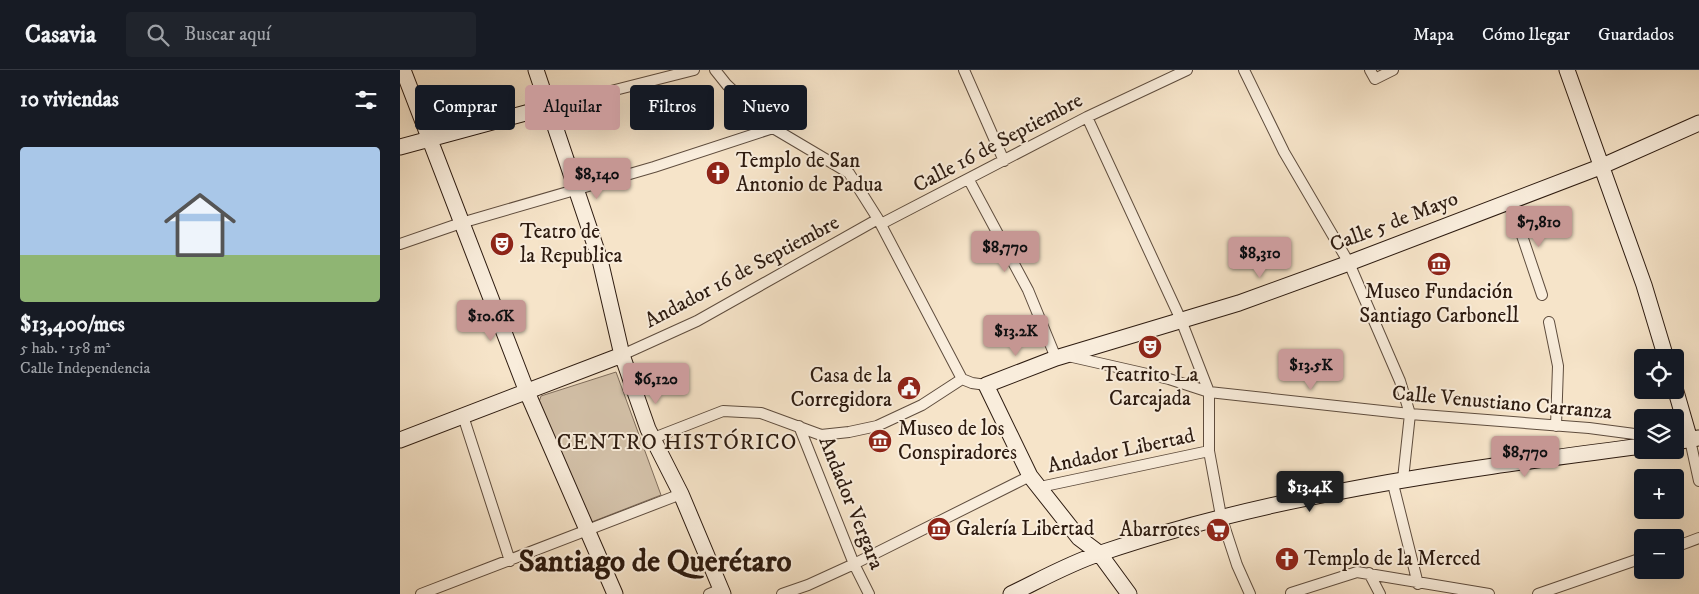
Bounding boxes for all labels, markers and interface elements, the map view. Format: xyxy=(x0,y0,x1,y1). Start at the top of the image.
search box xyxy=(126,12,476,57)
text: Casavia xyxy=(25,20,96,50)
icon: search xyxy=(144,21,172,49)
text: Buscar aquí xyxy=(184,23,271,46)
text: Mapa xyxy=(1413,24,1454,46)
text: Cómo llegar xyxy=(1482,24,1570,46)
text: Guardados xyxy=(1598,24,1674,46)
chip: Comprar xyxy=(415,85,515,130)
chip: Alquilar xyxy=(525,85,620,130)
chip: Filtros xyxy=(630,85,714,130)
chip: Nuevo xyxy=(724,85,807,130)
icon: filters xyxy=(352,86,380,114)
text: 10 viviendas xyxy=(20,87,119,113)
street label: Calle 16 de Septiembre xyxy=(909,87,1088,199)
place label: Templo de San Antonio de Padua xyxy=(736,148,883,198)
pin: $8,140 xyxy=(556,158,638,200)
church icon: Templo de San Antonio de Padua xyxy=(705,160,731,186)
text: $8,140 xyxy=(575,164,619,184)
icon: home xyxy=(155,180,245,270)
street label: Calle 5 de Mayo xyxy=(1326,186,1462,258)
pin: $7,810 xyxy=(1498,206,1580,248)
street label: Andador 16 de Septiembre xyxy=(640,210,844,334)
text: $7,810 xyxy=(1517,212,1561,232)
place label: Teatro de la Republica xyxy=(520,219,622,269)
pin: $8,770 xyxy=(964,230,1046,273)
theatre icon: Teatro de la Republica xyxy=(489,231,515,257)
pin: $8,310 xyxy=(1219,236,1301,279)
text: $8,770 xyxy=(982,237,1028,257)
text: $8,310 xyxy=(1239,243,1281,263)
museum icon: Museo Fundación Santiago Carbonell xyxy=(1426,251,1452,277)
place label: Museo Fundación Santiago Carbonell xyxy=(1359,279,1520,329)
pin: $10.6K xyxy=(450,300,532,342)
text: $10.6K xyxy=(468,306,514,326)
text: $13,400/mes xyxy=(20,312,125,338)
pin: $13.2K xyxy=(975,314,1057,357)
text: $13.2K xyxy=(994,321,1038,341)
theatre icon: Teatrito La Carcajada xyxy=(1137,334,1163,360)
text: 5 hab. · 158 m² xyxy=(20,338,110,358)
pin: $13.5K xyxy=(1270,348,1352,391)
map controls xyxy=(1634,349,1684,579)
button: locate xyxy=(1634,349,1684,399)
text: $13.5K xyxy=(1289,355,1333,375)
text: Calle Independencia xyxy=(20,358,150,378)
pin: $6,120 xyxy=(615,362,697,405)
place label: Teatrito La Carcajada xyxy=(1102,362,1198,412)
place label: Casa de la Corregidora xyxy=(791,363,892,413)
text: $6,120 xyxy=(634,369,678,389)
public building icon: Casa de la Corregidora xyxy=(896,375,922,401)
street label: Calle Venustiano Carranza xyxy=(1391,380,1613,426)
button: layers xyxy=(1634,409,1684,459)
place label: Museo de los Conspiradores xyxy=(898,416,1017,466)
street label: Andador Libertad xyxy=(1045,423,1197,479)
district label: CENTRO HISTÓRICO xyxy=(557,428,797,456)
museum icon: Museo de los Conspiradores xyxy=(867,428,893,454)
street label: Andador Vergara xyxy=(813,433,890,573)
pin: $8,770 xyxy=(1484,436,1566,478)
text: $8,770 xyxy=(1502,442,1548,462)
button: + xyxy=(1634,469,1684,519)
pin: $13.4K xyxy=(1269,470,1351,513)
text: $13.4K xyxy=(1288,477,1332,497)
museum icon: Galería Libertad xyxy=(926,516,952,542)
place label: Galería Libertad xyxy=(956,516,1095,542)
place label: Abarrotes xyxy=(1120,517,1200,543)
supermarket icon: Abarrotes xyxy=(1205,517,1231,543)
button: − xyxy=(1634,529,1684,579)
district label: Santiago de Querétaro xyxy=(518,543,792,581)
church icon: Templo de la Merced xyxy=(1274,546,1300,572)
place label: Templo de la Merced xyxy=(1304,546,1481,572)

